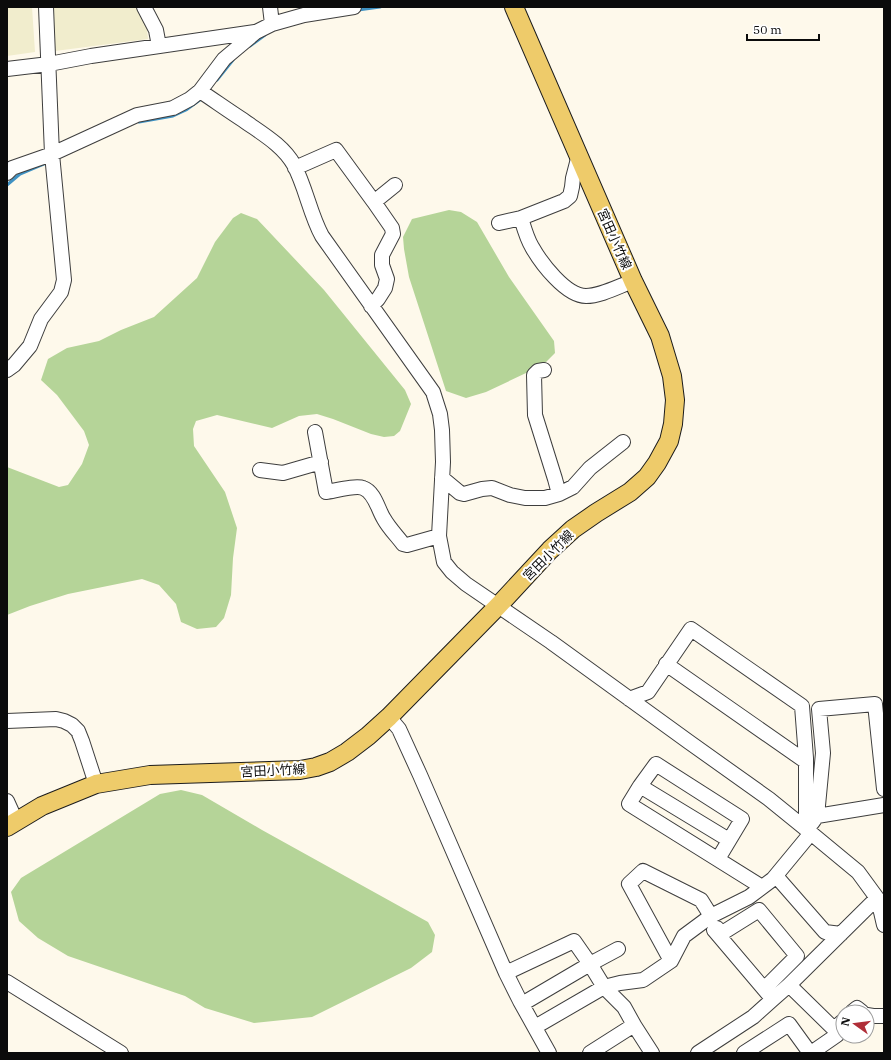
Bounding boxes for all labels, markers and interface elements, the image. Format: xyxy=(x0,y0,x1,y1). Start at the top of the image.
scale bar xyxy=(747,16,819,42)
text: 50 m xyxy=(753,22,782,37)
street label: 宮田小竹線 xyxy=(594,206,636,272)
street label: 宮田小竹線 xyxy=(519,526,577,584)
street label: 宮田小竹線 xyxy=(240,760,306,781)
north arrow xyxy=(835,1004,875,1044)
text: N xyxy=(837,1015,853,1027)

